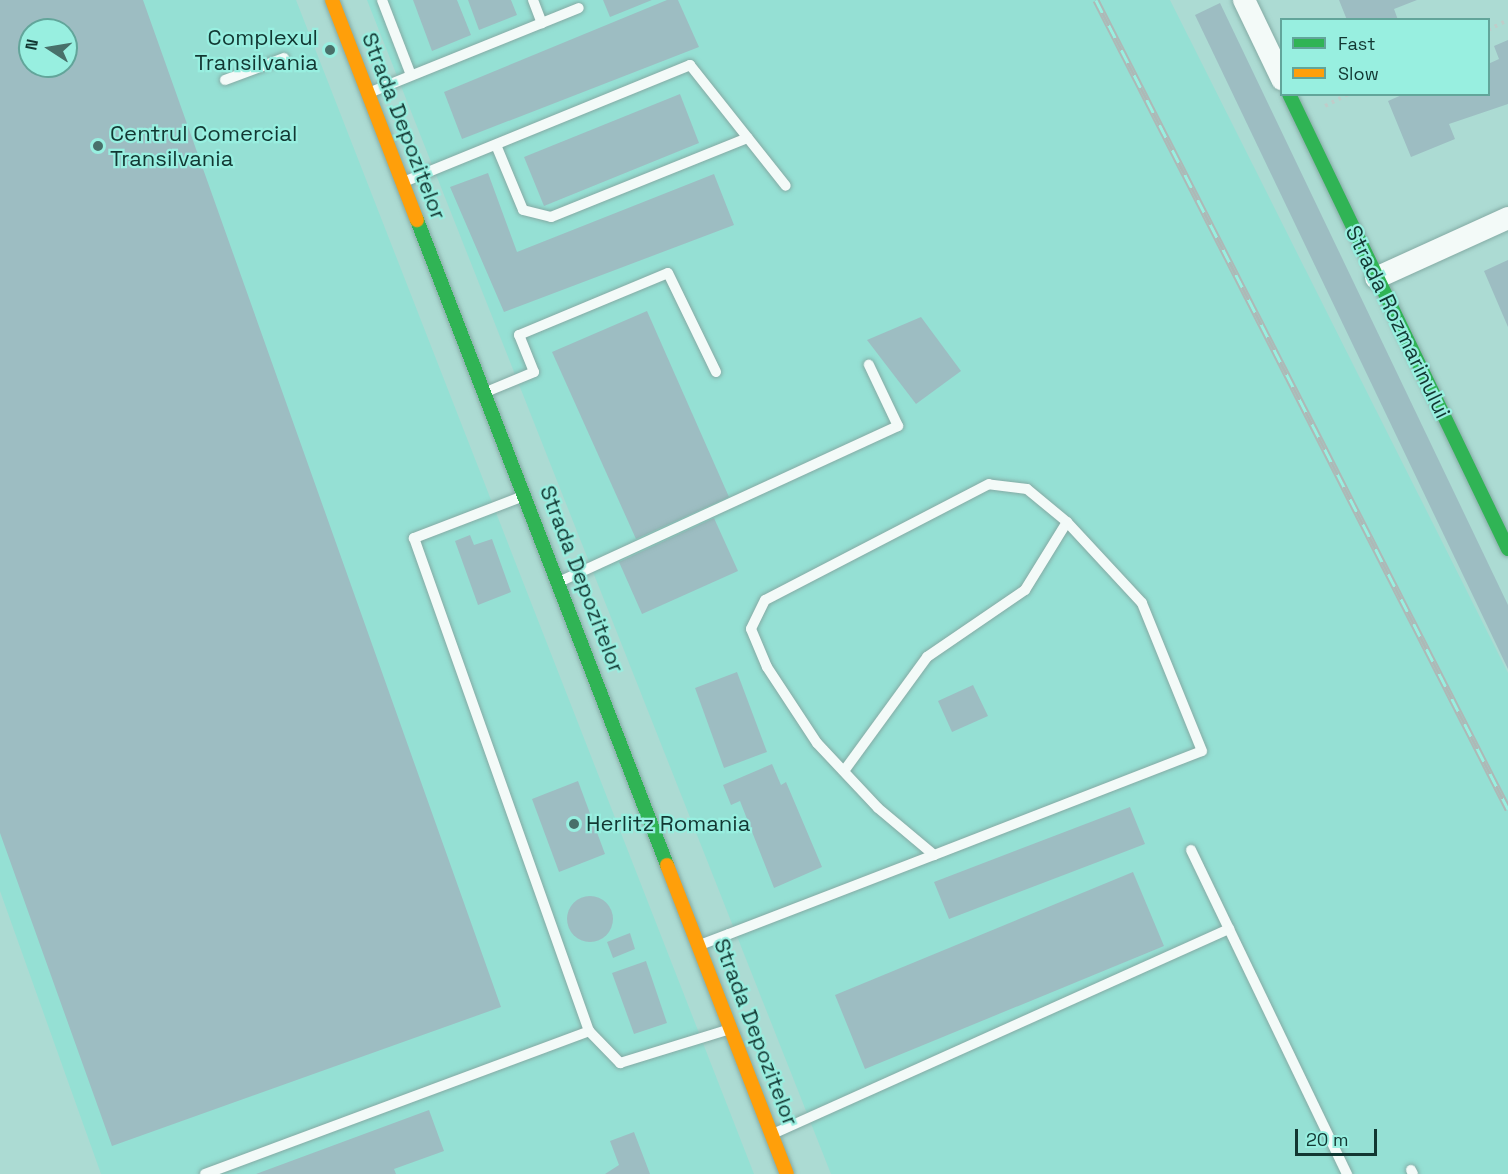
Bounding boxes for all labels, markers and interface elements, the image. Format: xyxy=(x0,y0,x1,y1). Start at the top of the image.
north arrow xyxy=(18,18,78,78)
legend xyxy=(1280,18,1490,96)
place label: Complexul Transilvania xyxy=(195,24,318,76)
street label: Strada Depozitelor xyxy=(356,29,452,223)
text: Fast xyxy=(1338,32,1375,55)
text: N xyxy=(20,37,43,52)
marker: Complexul Transilvania xyxy=(323,43,337,57)
text: Slow xyxy=(1338,62,1379,85)
place label: Centrul Comercial Transilvania xyxy=(110,120,297,172)
marker: Centrul Comercial Transilvania xyxy=(91,139,105,153)
street label: Strada Rozmarinului xyxy=(1340,221,1456,423)
street label: Strada Depozitelor xyxy=(534,482,630,676)
place label: Herlitz Romania xyxy=(586,811,750,837)
marker: Herlitz Romania xyxy=(567,817,581,831)
street label: Strada Depozitelor xyxy=(708,935,804,1129)
scale bar xyxy=(1298,1117,1380,1155)
text: 20 m xyxy=(1306,1128,1349,1151)

